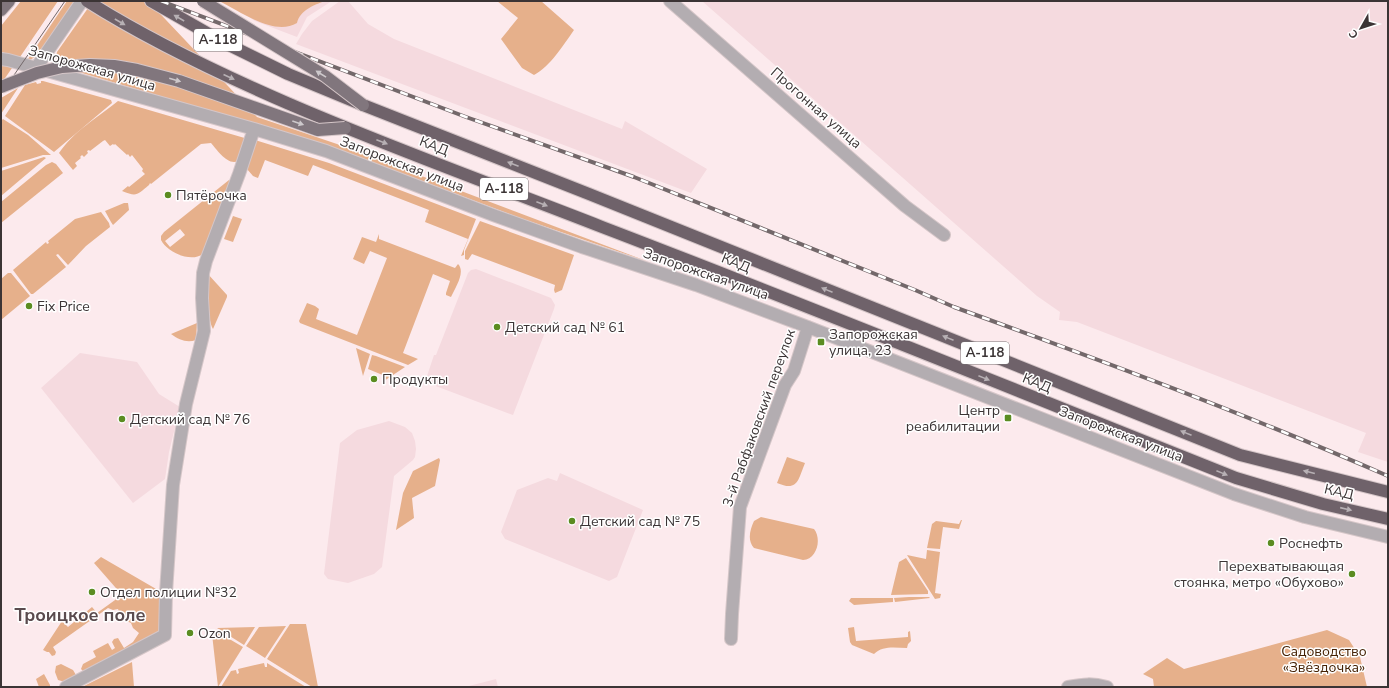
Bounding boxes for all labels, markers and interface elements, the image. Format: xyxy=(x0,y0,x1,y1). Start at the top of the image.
north arrow xyxy=(1341,8,1381,48)
one-way arrow xyxy=(173,14,185,21)
one-way arrow xyxy=(114,18,126,25)
text: С xyxy=(1345,26,1362,42)
road number: А-118 xyxy=(194,29,242,51)
street label: Запорожская улица xyxy=(26,41,158,95)
street label: Прогонная улица xyxy=(766,63,866,153)
one-way arrow xyxy=(315,70,327,77)
one-way arrow xyxy=(223,74,235,81)
one-way arrow xyxy=(169,77,181,83)
one-way arrow xyxy=(292,120,304,126)
street label: Запорожская улица xyxy=(337,132,467,196)
street label: КАД xyxy=(417,132,451,160)
one-way arrow xyxy=(376,140,388,146)
one-way arrow xyxy=(507,161,519,167)
road number: А-118 xyxy=(480,178,528,200)
place label: Пятёрочка xyxy=(176,186,247,205)
marker: Пятёрочка xyxy=(163,190,173,200)
one-way arrow xyxy=(537,201,549,207)
street label: Запорожская улица xyxy=(641,244,771,304)
street label: КАД xyxy=(719,249,753,277)
one-way arrow xyxy=(821,286,833,292)
place label: Fix Price xyxy=(37,297,90,316)
marker: Fix Price xyxy=(24,301,34,311)
place label: Детский сад № 61 xyxy=(505,318,625,337)
marker: Детский сад № 61 xyxy=(492,322,502,332)
place label: Запорожская улица, 23 xyxy=(829,325,918,360)
street label: 3-й Рабфаковский переулок xyxy=(718,326,800,509)
one-way arrow xyxy=(941,335,953,341)
marker: Запорожская улица, 23 xyxy=(816,337,826,347)
road number: А-118 xyxy=(961,342,1009,364)
street label: КАД xyxy=(1020,369,1054,397)
place label: Продукты xyxy=(382,370,448,389)
marker: Продукты xyxy=(369,374,379,384)
one-way arrow xyxy=(979,375,990,381)
place label: Центр реабилитации xyxy=(906,401,1000,436)
street label: Запорожская улица xyxy=(1056,402,1186,466)
place label: Детский сад № 76 xyxy=(130,410,250,429)
marker: Центр реабилитации xyxy=(1003,413,1013,423)
marker: Детский сад № 76 xyxy=(117,414,127,424)
one-way arrow xyxy=(1179,430,1191,436)
one-way arrow xyxy=(1303,469,1316,475)
one-way arrow xyxy=(1216,470,1228,476)
street label: КАД xyxy=(1322,479,1356,505)
one-way arrow xyxy=(1340,507,1353,513)
place label: Детский сад № 75 xyxy=(580,512,700,531)
marker: Детский сад № 75 xyxy=(567,516,577,526)
place label: Роснефть xyxy=(1279,534,1343,553)
marker: Роснефть xyxy=(1266,538,1276,548)
place label: Перехватывающая стоянка, метро «Обухово» xyxy=(1174,557,1344,592)
marker: Перехватывающая стоянка, метро «Обухово» xyxy=(1347,569,1357,579)
place label: Отдел полиции №32 xyxy=(100,583,237,602)
marker: Отдел полиции №32 xyxy=(87,587,97,597)
district label: Троицкое поле xyxy=(14,603,146,627)
place label: Ozon xyxy=(198,624,231,643)
marker: Ozon xyxy=(185,628,195,638)
park label: Садоводство «Звёздочка» xyxy=(1281,642,1367,677)

